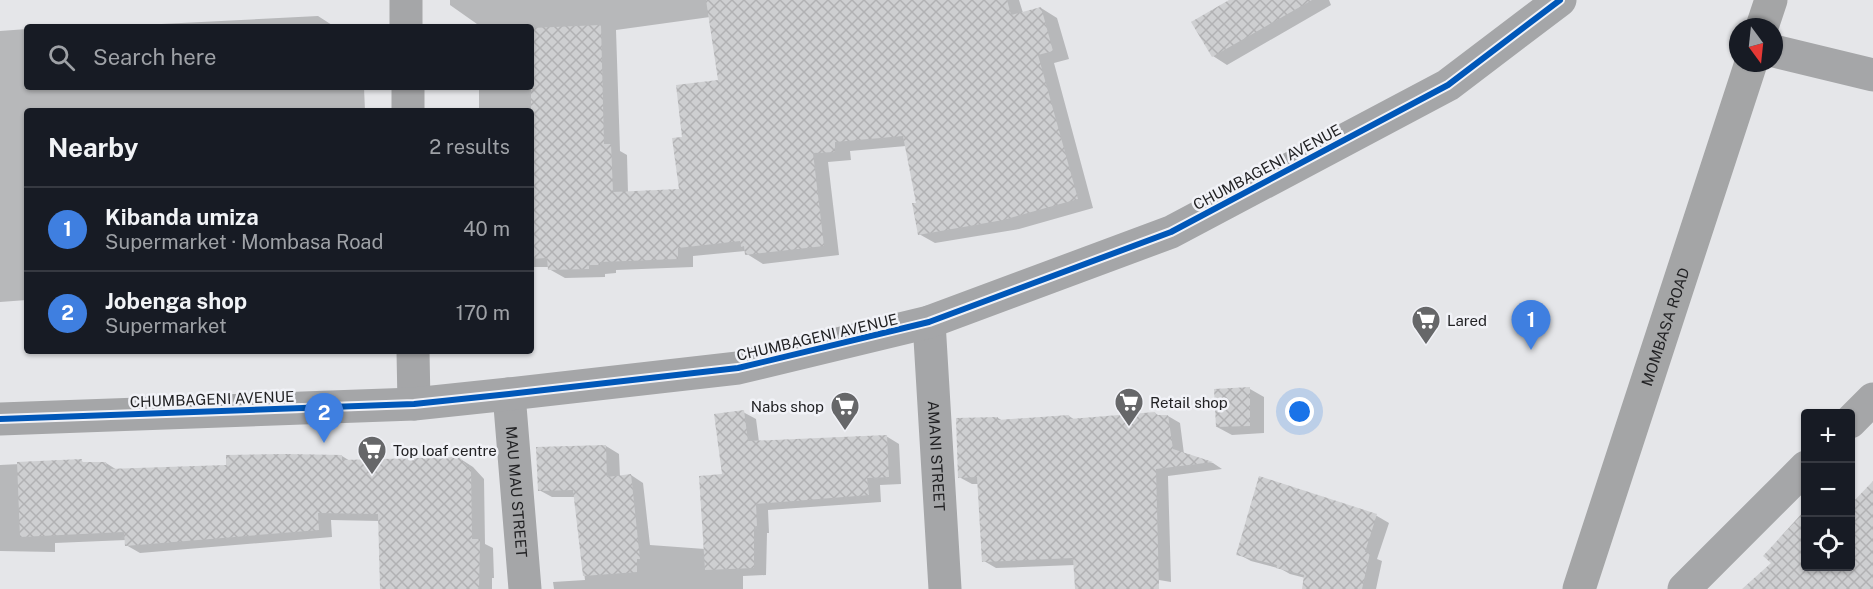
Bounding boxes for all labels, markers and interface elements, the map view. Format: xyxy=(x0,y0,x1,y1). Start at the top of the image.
north arrow xyxy=(1729,18,1783,72)
search box xyxy=(24,24,534,90)
icon: search xyxy=(45,41,78,74)
text: Search here xyxy=(93,44,217,70)
street label: CHUMBAGENI AVENUE xyxy=(1190,121,1344,213)
text: Nearby xyxy=(48,132,138,163)
text: 2 results xyxy=(429,135,510,159)
text: Kibanda umiza xyxy=(105,204,259,230)
text: 1 xyxy=(63,217,72,241)
text: 40 m xyxy=(463,217,510,241)
text: Supermarket · Mombasa Road xyxy=(105,230,383,254)
street label: MOMBASA ROAD xyxy=(1637,265,1692,388)
text: Jobenga shop xyxy=(105,288,247,314)
pin: 1 xyxy=(1512,300,1550,350)
text: 2 xyxy=(61,301,74,325)
text: 170 m xyxy=(456,301,510,325)
supermarket icon: Lared xyxy=(1410,304,1442,346)
street label: CHUMBAGENI AVENUE xyxy=(735,310,899,364)
place label: Lared xyxy=(1447,312,1487,329)
text: Supermarket xyxy=(105,314,227,338)
supermarket icon: Retail shop xyxy=(1113,386,1145,428)
street label: CHUMBAGENI AVENUE xyxy=(129,388,295,410)
supermarket icon: Nabs shop xyxy=(829,390,861,432)
pin: 2 xyxy=(304,394,344,443)
place label: Retail shop xyxy=(1150,394,1228,411)
your location xyxy=(1285,397,1314,426)
place label: Nabs shop xyxy=(751,398,824,415)
street label: AMANI STREET xyxy=(925,400,949,512)
map controls xyxy=(1801,409,1855,571)
button: + xyxy=(1801,409,1855,463)
street label: MAU MAU STREET xyxy=(503,425,531,558)
supermarket icon: Top loaf centre xyxy=(356,434,388,476)
place label: Top loaf centre xyxy=(393,442,497,459)
button: − xyxy=(1801,463,1855,517)
button: locate xyxy=(1801,517,1855,571)

